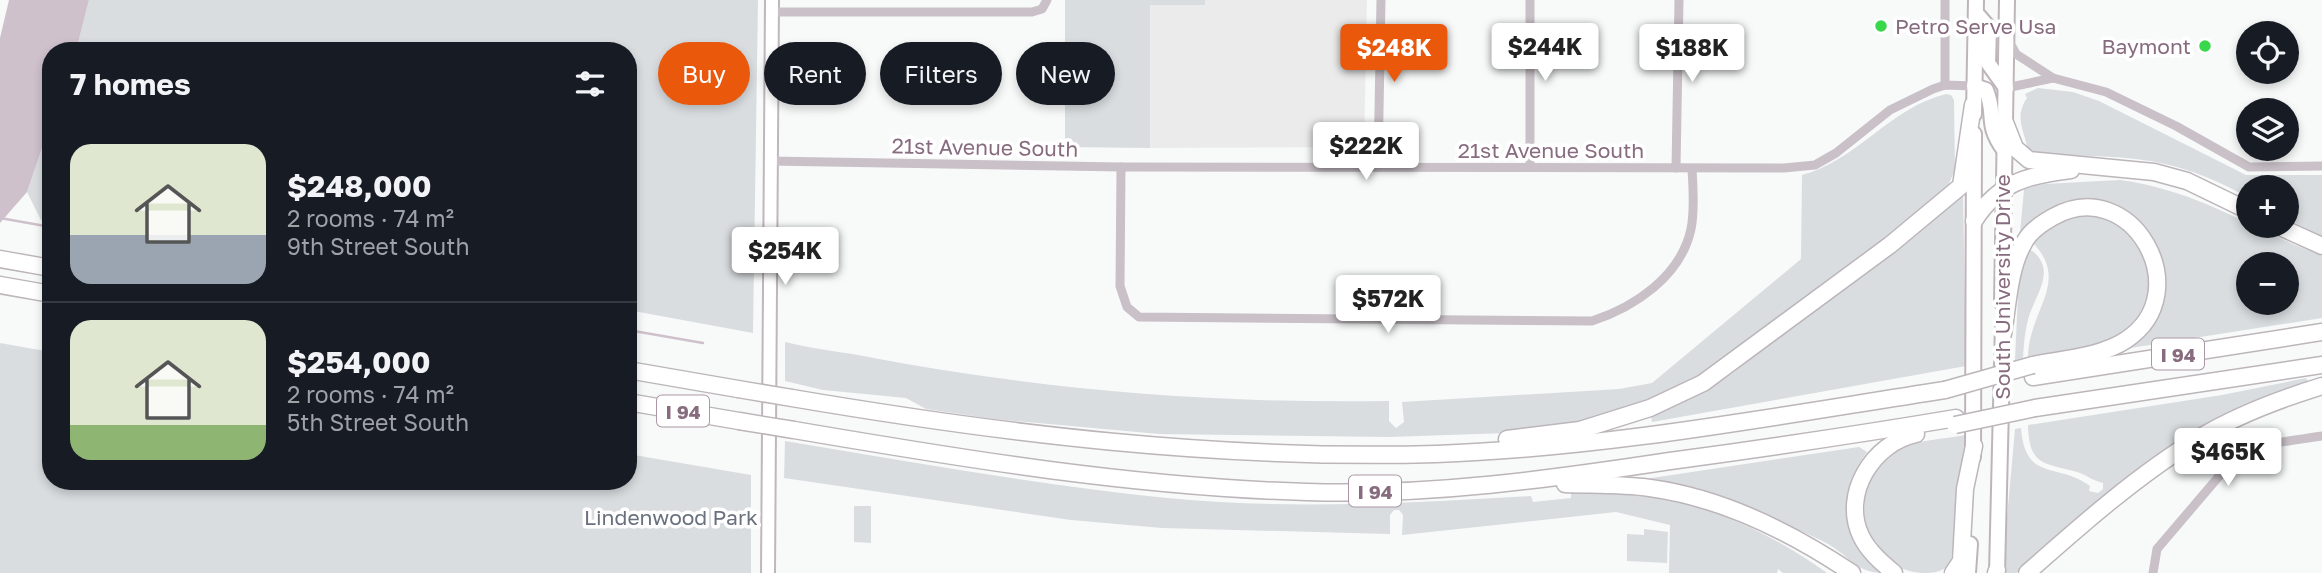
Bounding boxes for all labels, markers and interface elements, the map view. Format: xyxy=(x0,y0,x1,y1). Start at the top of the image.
place label: Petro Serve Usa xyxy=(1895,13,2057,39)
marker: Petro Serve Usa xyxy=(1873,18,1889,34)
map controls xyxy=(2236,21,2299,315)
button: locate xyxy=(2236,21,2299,84)
pin: $248K xyxy=(1345,24,1443,84)
pin: $244K xyxy=(1496,24,1594,83)
pin: $188K xyxy=(1643,24,1741,84)
text: $244K xyxy=(1508,32,1582,60)
text: $248K xyxy=(1356,33,1432,61)
text: $188K xyxy=(1655,33,1729,61)
place label: Baymont xyxy=(2101,33,2191,59)
marker: Baymont xyxy=(2197,38,2213,54)
chip: Buy xyxy=(658,42,750,105)
chip: Rent xyxy=(764,42,866,105)
chip: Filters xyxy=(880,42,1002,105)
chip: New xyxy=(1016,42,1115,105)
icon: filters xyxy=(571,65,609,103)
text: 7 homes xyxy=(70,66,191,102)
button: layers xyxy=(2236,98,2299,161)
pin: $222K xyxy=(1317,122,1415,182)
text: $222K xyxy=(1329,131,1403,159)
street label: 21st Avenue South xyxy=(891,132,1079,162)
street label: 21st Avenue South xyxy=(1458,137,1644,163)
text: $248,000 xyxy=(287,168,431,204)
icon: home xyxy=(126,172,210,256)
street label: South University Drive xyxy=(1989,174,2015,400)
button: + xyxy=(2236,175,2299,238)
text: 2 rooms · 74 m² xyxy=(287,204,454,232)
pin: $254K xyxy=(736,228,834,287)
text: 9th Street South xyxy=(287,232,470,260)
text: $254K xyxy=(748,236,822,264)
button: − xyxy=(2236,252,2299,315)
pin: $572K xyxy=(1339,276,1437,335)
text: $572K xyxy=(1352,284,1424,312)
road number: I 94 xyxy=(2152,338,2204,370)
text: $254,000 xyxy=(287,344,431,380)
icon: home xyxy=(126,348,210,432)
text: 2 rooms · 74 m² xyxy=(287,380,454,408)
road number: I 94 xyxy=(657,396,709,426)
text: 5th Street South xyxy=(287,408,469,436)
pin: $465K xyxy=(2179,428,2277,488)
text: $465K xyxy=(2190,437,2266,465)
road number: I 94 xyxy=(1349,476,1401,506)
park label: Lindenwood Park xyxy=(584,504,758,530)

